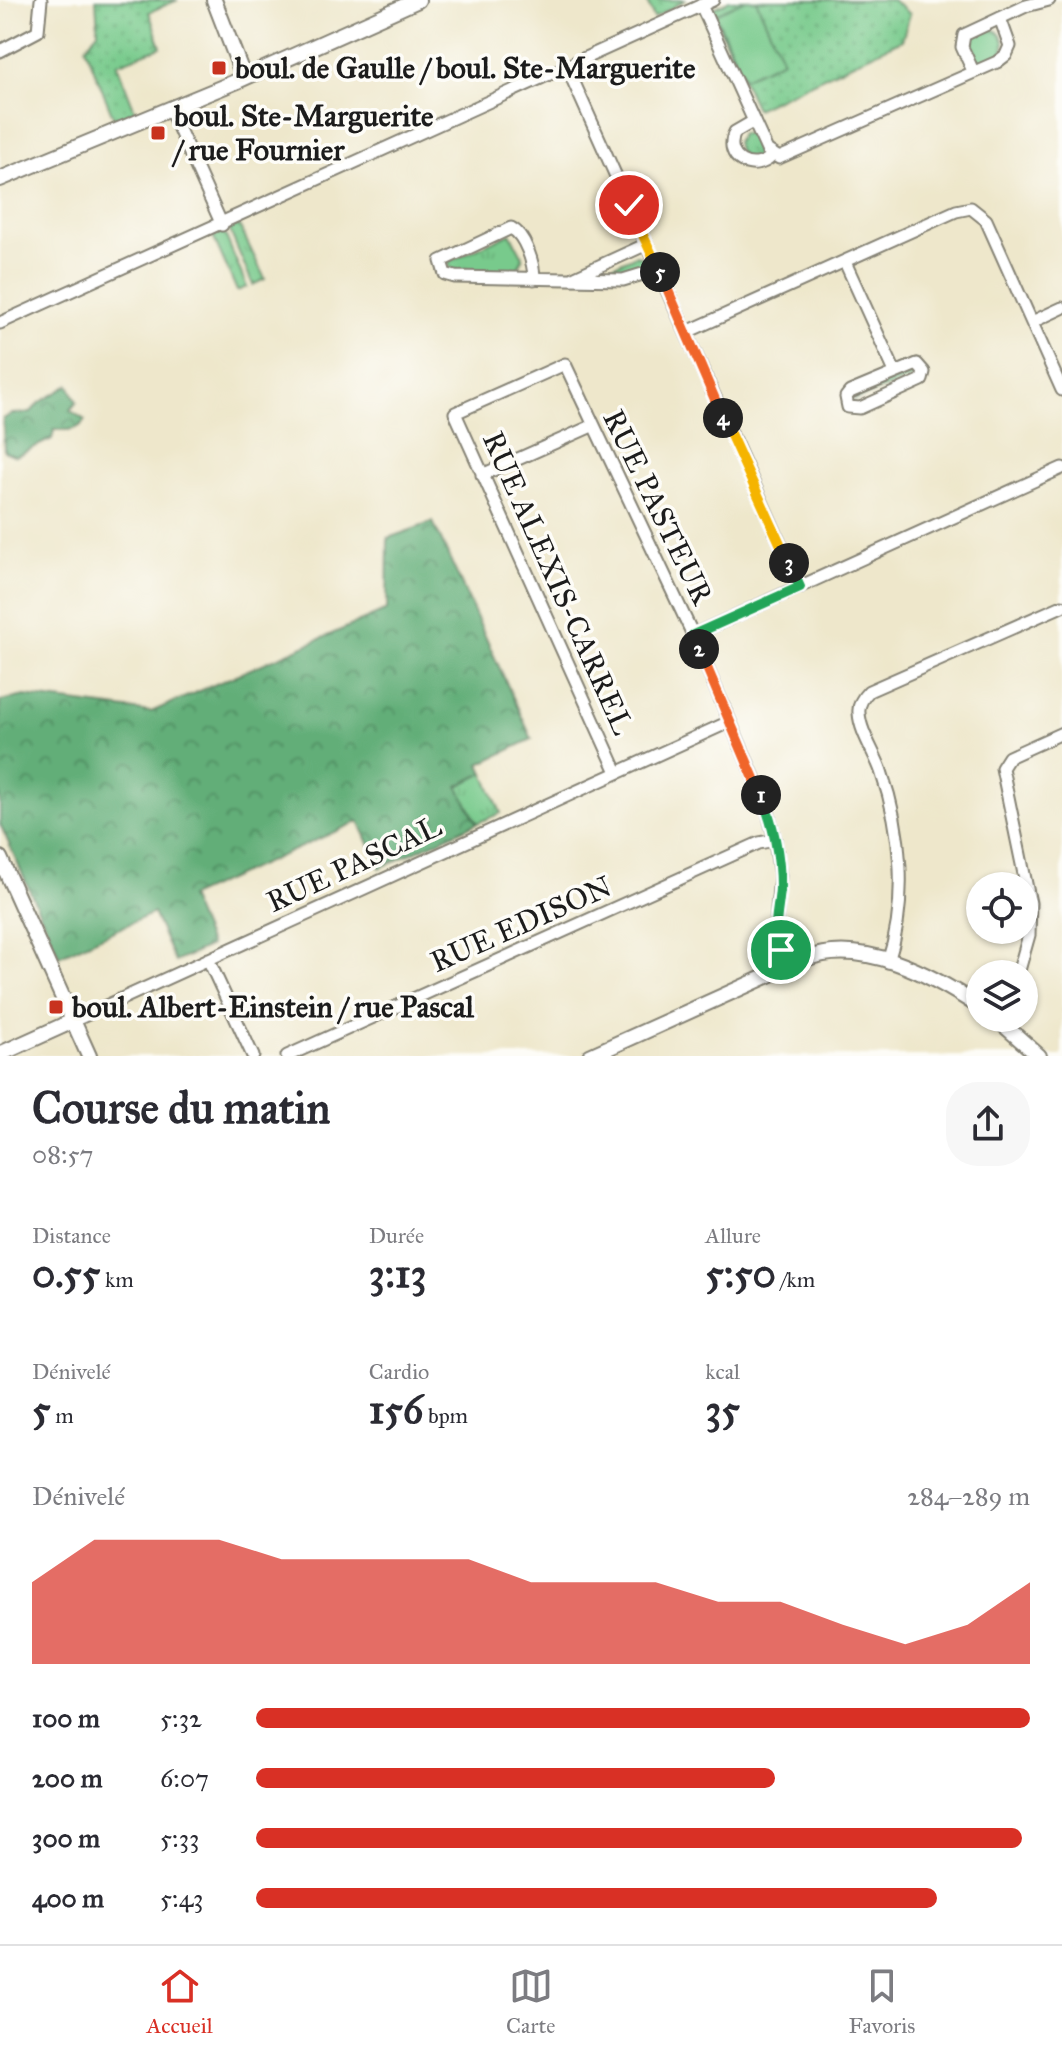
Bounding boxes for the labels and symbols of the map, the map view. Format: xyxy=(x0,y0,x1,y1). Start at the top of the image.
place label: boul. de Gaulle / boul. Ste-Marguerite xyxy=(234,50,696,86)
marker: boul. de Gaulle / boul. Ste-Marguerite xyxy=(210,59,228,77)
place label: boul. Ste-Marguerite / rue Fournier xyxy=(171,98,434,168)
marker: boul. Ste-Marguerite / rue Fournier xyxy=(149,124,167,142)
pin xyxy=(595,171,663,239)
pin: 5 xyxy=(640,252,680,292)
pin: 4 xyxy=(703,398,743,438)
street label: RUE PASTEUR xyxy=(595,404,721,611)
street label: RUE ALEXIS-CARREL xyxy=(475,426,641,740)
pin: 3 xyxy=(769,543,809,583)
pin: 2 xyxy=(679,629,719,669)
pin: 1 xyxy=(741,775,781,815)
street label: RUE PASCAL xyxy=(261,808,447,920)
street label: RUE EDISON xyxy=(425,868,617,980)
pin xyxy=(747,916,815,984)
place label: boul. Albert-Einstein / rue Pascal xyxy=(71,989,475,1025)
marker: boul. Albert-Einstein / rue Pascal xyxy=(47,998,65,1016)

